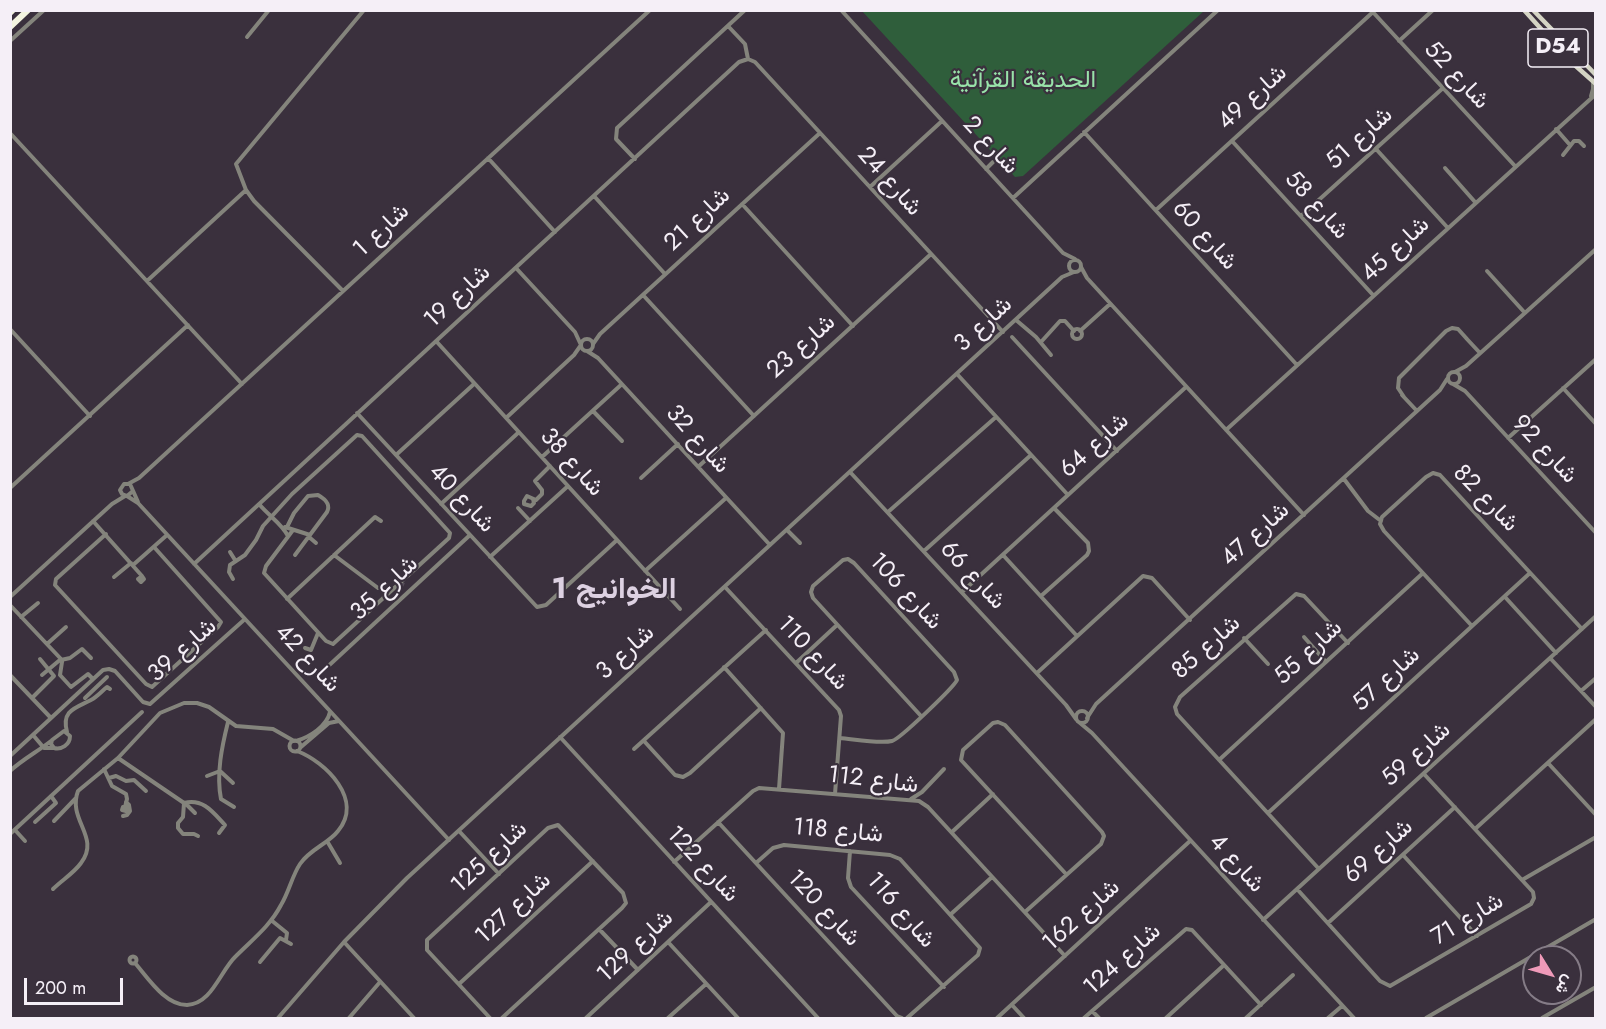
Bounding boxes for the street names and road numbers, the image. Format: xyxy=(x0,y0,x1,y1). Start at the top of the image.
road number: D54 xyxy=(1528,29,1588,67)
street label: شارع 52 xyxy=(1417,36,1495,116)
street label: شارع 49 xyxy=(1212,59,1294,137)
street label: شارع 51 xyxy=(1321,102,1399,176)
street label: شارع 2 xyxy=(956,111,1024,181)
street label: شارع 24 xyxy=(850,141,928,223)
street label: شارع 58 xyxy=(1278,166,1354,246)
street label: شارع 21 xyxy=(659,182,737,258)
street label: شارع 60 xyxy=(1165,195,1243,277)
street label: شارع 1 xyxy=(348,198,416,264)
street label: شارع 45 xyxy=(1356,211,1436,289)
street label: شارع 19 xyxy=(419,259,497,335)
street label: شارع 3 xyxy=(949,291,1019,359)
street label: شارع 23 xyxy=(762,309,842,385)
street label: شارع 32 xyxy=(659,400,735,480)
street label: شارع 64 xyxy=(1054,407,1136,485)
street label: شارع 92 xyxy=(1505,410,1583,490)
street label: شارع 38 xyxy=(533,423,609,503)
street label: شارع 40 xyxy=(422,459,500,539)
street label: شارع 82 xyxy=(1446,459,1524,539)
street label: شارع 47 xyxy=(1216,497,1296,573)
street label: شارع 66 xyxy=(933,536,1011,616)
street label: شارع 106 xyxy=(862,548,948,636)
street label: شارع 35 xyxy=(345,550,425,628)
street label: شارع 85 xyxy=(1167,610,1247,686)
street label: شارع 110 xyxy=(770,611,854,697)
street label: شارع 39 xyxy=(143,613,223,689)
street label: شارع 55 xyxy=(1269,614,1349,692)
street label: شارع 42 xyxy=(268,619,346,699)
street label: شارع 3 xyxy=(591,619,661,687)
street label: شارع 57 xyxy=(1347,642,1427,718)
street label: شارع 59 xyxy=(1377,717,1457,793)
street label: شارع 112 xyxy=(826,761,920,801)
street label: شارع 69 xyxy=(1338,813,1420,891)
street label: شارع 118 xyxy=(792,814,884,850)
street label: شارع 125 xyxy=(446,816,534,900)
street label: شارع 122 xyxy=(660,821,744,909)
street label: شارع 4 xyxy=(1202,829,1270,899)
street label: شارع 120 xyxy=(780,865,866,953)
street label: شارع 127 xyxy=(470,867,558,951)
street label: شارع 116 xyxy=(859,867,941,955)
street label: شارع 162 xyxy=(1038,874,1126,958)
street label: شارع 71 xyxy=(1427,887,1509,953)
street label: شارع 129 xyxy=(592,905,680,989)
street label: شارع 124 xyxy=(1078,918,1168,1002)

